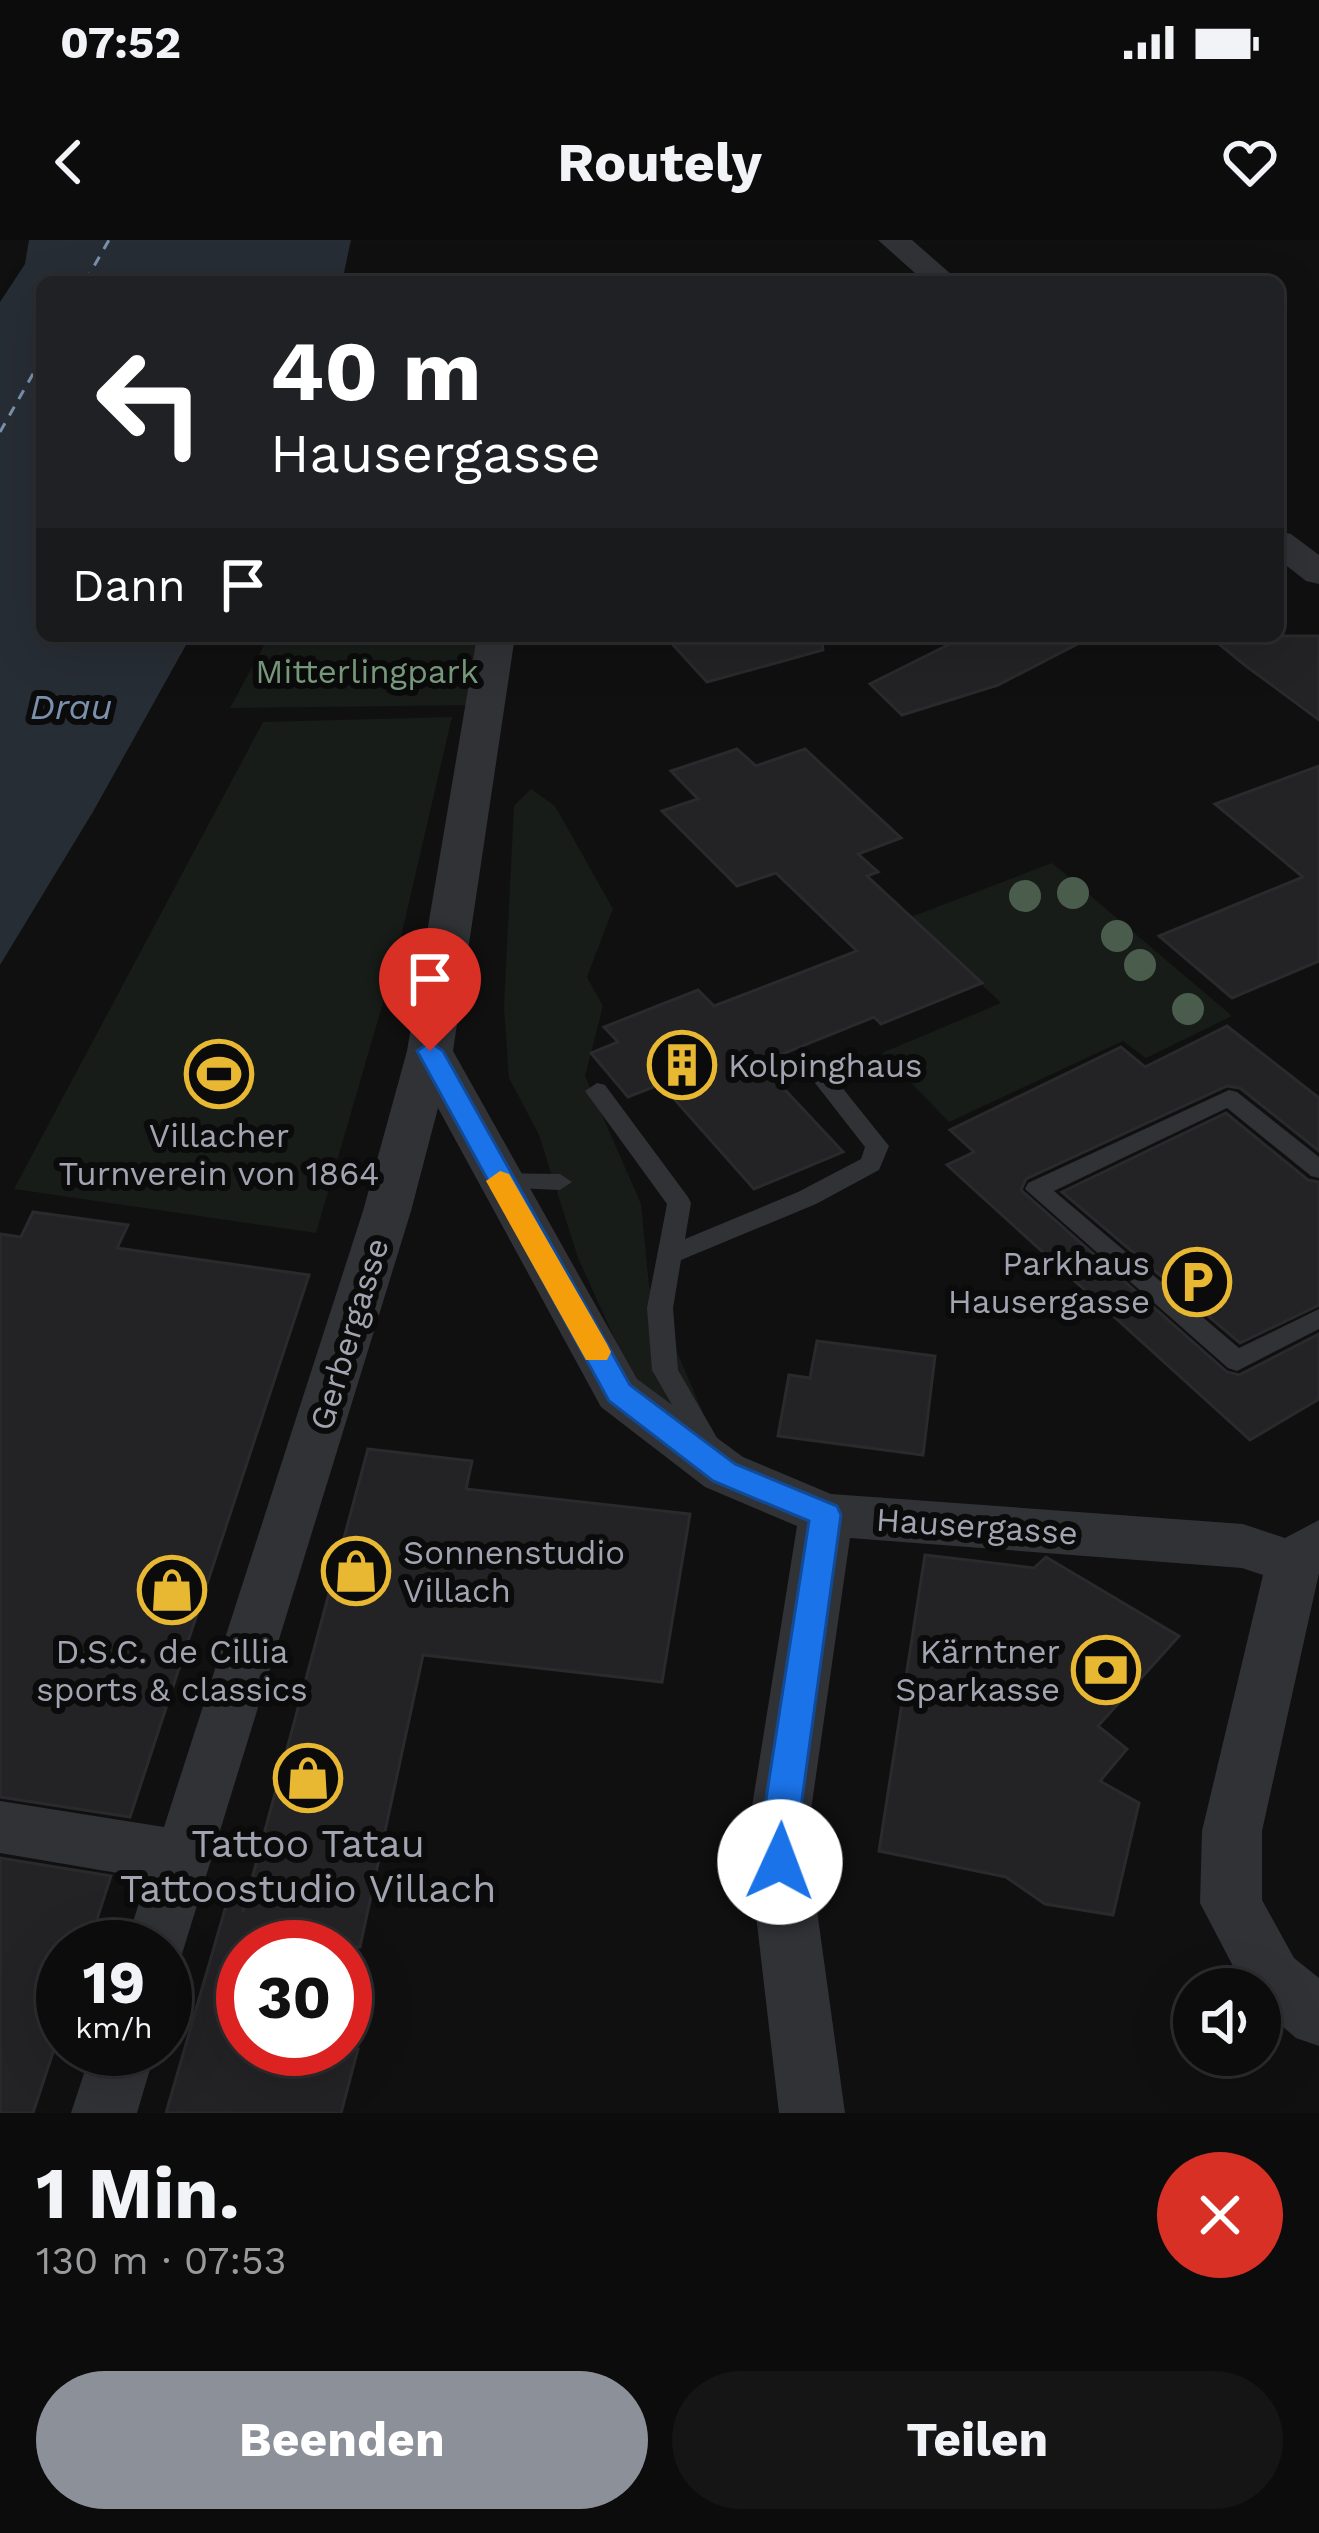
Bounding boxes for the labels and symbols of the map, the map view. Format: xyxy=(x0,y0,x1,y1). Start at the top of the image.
park label: Mitterlingpark xyxy=(255,652,479,691)
water label: Drau xyxy=(30,686,112,728)
pin xyxy=(379,928,481,1051)
building icon: Kolpinghaus xyxy=(647,1030,717,1100)
sports icon: Villacher Turnverein von 1864 xyxy=(184,1039,254,1109)
place label: Kolpinghaus xyxy=(728,1046,922,1085)
place label: Villacher Turnverein von 1864 xyxy=(59,1116,379,1193)
street label: Gerbergasse xyxy=(301,1233,397,1435)
place label: Parkhaus Hausergasse xyxy=(948,1244,1150,1321)
parking icon: Parkhaus Hausergasse xyxy=(1162,1247,1232,1317)
street label: Hausergasse xyxy=(875,1499,1079,1553)
place label: Sonnenstudio Villach xyxy=(403,1533,625,1610)
shop icon: Sonnenstudio Villach xyxy=(321,1536,391,1606)
shop icon: D.S.C. de Cillia sports & classics xyxy=(137,1555,207,1625)
place label: D.S.C. de Cillia sports & classics xyxy=(36,1632,308,1709)
place label: Kärntner Sparkasse xyxy=(895,1632,1060,1709)
bank icon: Kärntner Sparkasse xyxy=(1071,1635,1141,1705)
shop icon: Tattoo Tatau Tattoostudio Villach xyxy=(273,1743,343,1813)
position arrow xyxy=(717,1799,843,1925)
place label: Tattoo Tatau Tattoostudio Villach xyxy=(120,1821,496,1911)
speed limit sign: 30 xyxy=(216,1920,372,2076)

